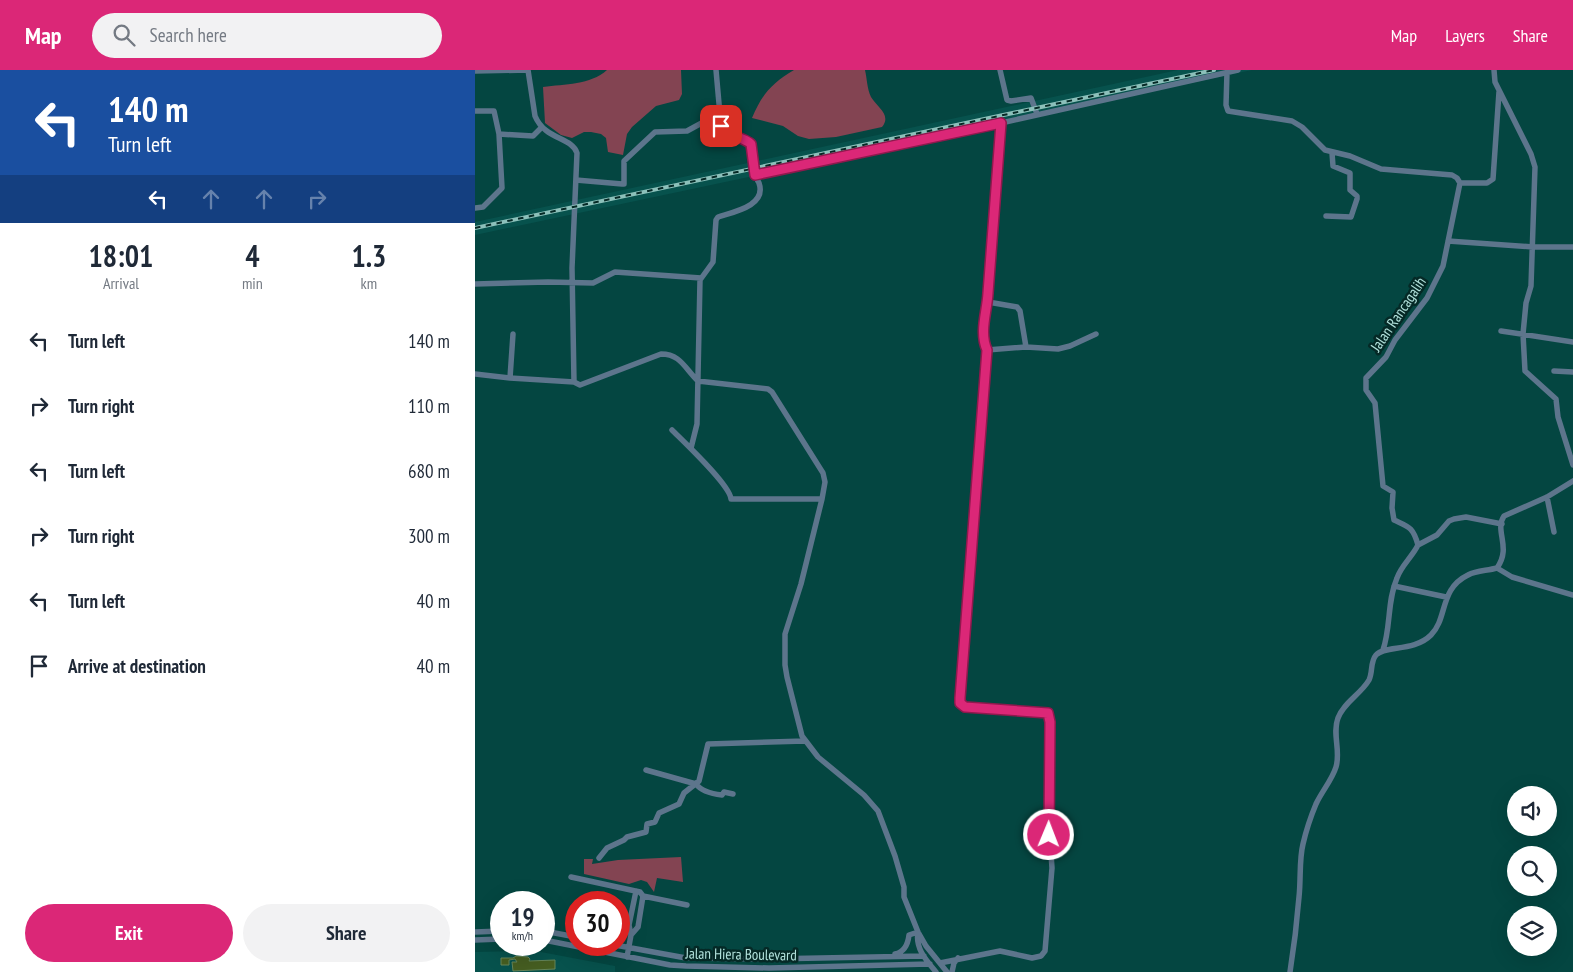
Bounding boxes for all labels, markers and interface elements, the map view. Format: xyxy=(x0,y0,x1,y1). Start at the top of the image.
search box xyxy=(92,13,442,58)
text: Map xyxy=(25,20,62,51)
icon: search xyxy=(110,21,138,49)
text: Search here xyxy=(150,23,227,47)
text: Map xyxy=(1391,24,1417,47)
text: Layers xyxy=(1445,24,1485,47)
text: Share xyxy=(1513,24,1548,47)
text: 140 m xyxy=(108,86,189,132)
icon: left xyxy=(25,90,90,155)
pin xyxy=(700,105,742,147)
icon: arrive xyxy=(707,112,735,140)
text: Turn left xyxy=(108,130,172,158)
icon: left xyxy=(144,185,172,213)
icon: ahead xyxy=(197,185,225,213)
icon: ahead xyxy=(250,185,278,213)
icon: right xyxy=(303,185,331,213)
text: 18:01 xyxy=(89,236,153,275)
text: 4 xyxy=(245,236,260,275)
text: 1.3 xyxy=(351,236,386,275)
text: Arrival xyxy=(103,273,139,293)
text: min xyxy=(242,273,263,293)
text: km xyxy=(361,273,377,293)
street label: Jalan Rancagalih xyxy=(1366,273,1430,356)
icon: left xyxy=(25,327,53,355)
text: Turn left xyxy=(68,329,125,353)
text: 140 m xyxy=(408,329,450,353)
icon: right xyxy=(25,392,53,420)
text: Turn right xyxy=(68,394,134,418)
text: 110 m xyxy=(408,394,450,418)
icon: left xyxy=(25,457,53,485)
text: Turn left xyxy=(68,459,125,483)
text: 680 m xyxy=(408,459,450,483)
icon: right xyxy=(25,522,53,550)
text: Turn right xyxy=(68,524,134,548)
text: 300 m xyxy=(408,524,450,548)
icon: left xyxy=(25,587,53,615)
text: Turn left xyxy=(68,589,125,613)
text: 40 m xyxy=(417,589,450,613)
icon: arrive xyxy=(25,652,53,680)
text: Arrive at destination xyxy=(68,654,206,678)
text: 40 m xyxy=(417,654,450,678)
map controls xyxy=(1507,786,1557,956)
button: sound xyxy=(1507,786,1557,836)
position arrow xyxy=(1022,808,1074,860)
button: search xyxy=(1507,846,1557,896)
speed limit sign: 30 xyxy=(565,891,630,956)
text: 19 xyxy=(511,901,534,933)
button: Exit xyxy=(25,904,233,962)
button: Share xyxy=(243,904,450,962)
button: layers xyxy=(1507,906,1557,956)
text: km/h xyxy=(512,928,533,943)
street label: Jalan Hiera Boulevard xyxy=(684,944,797,964)

